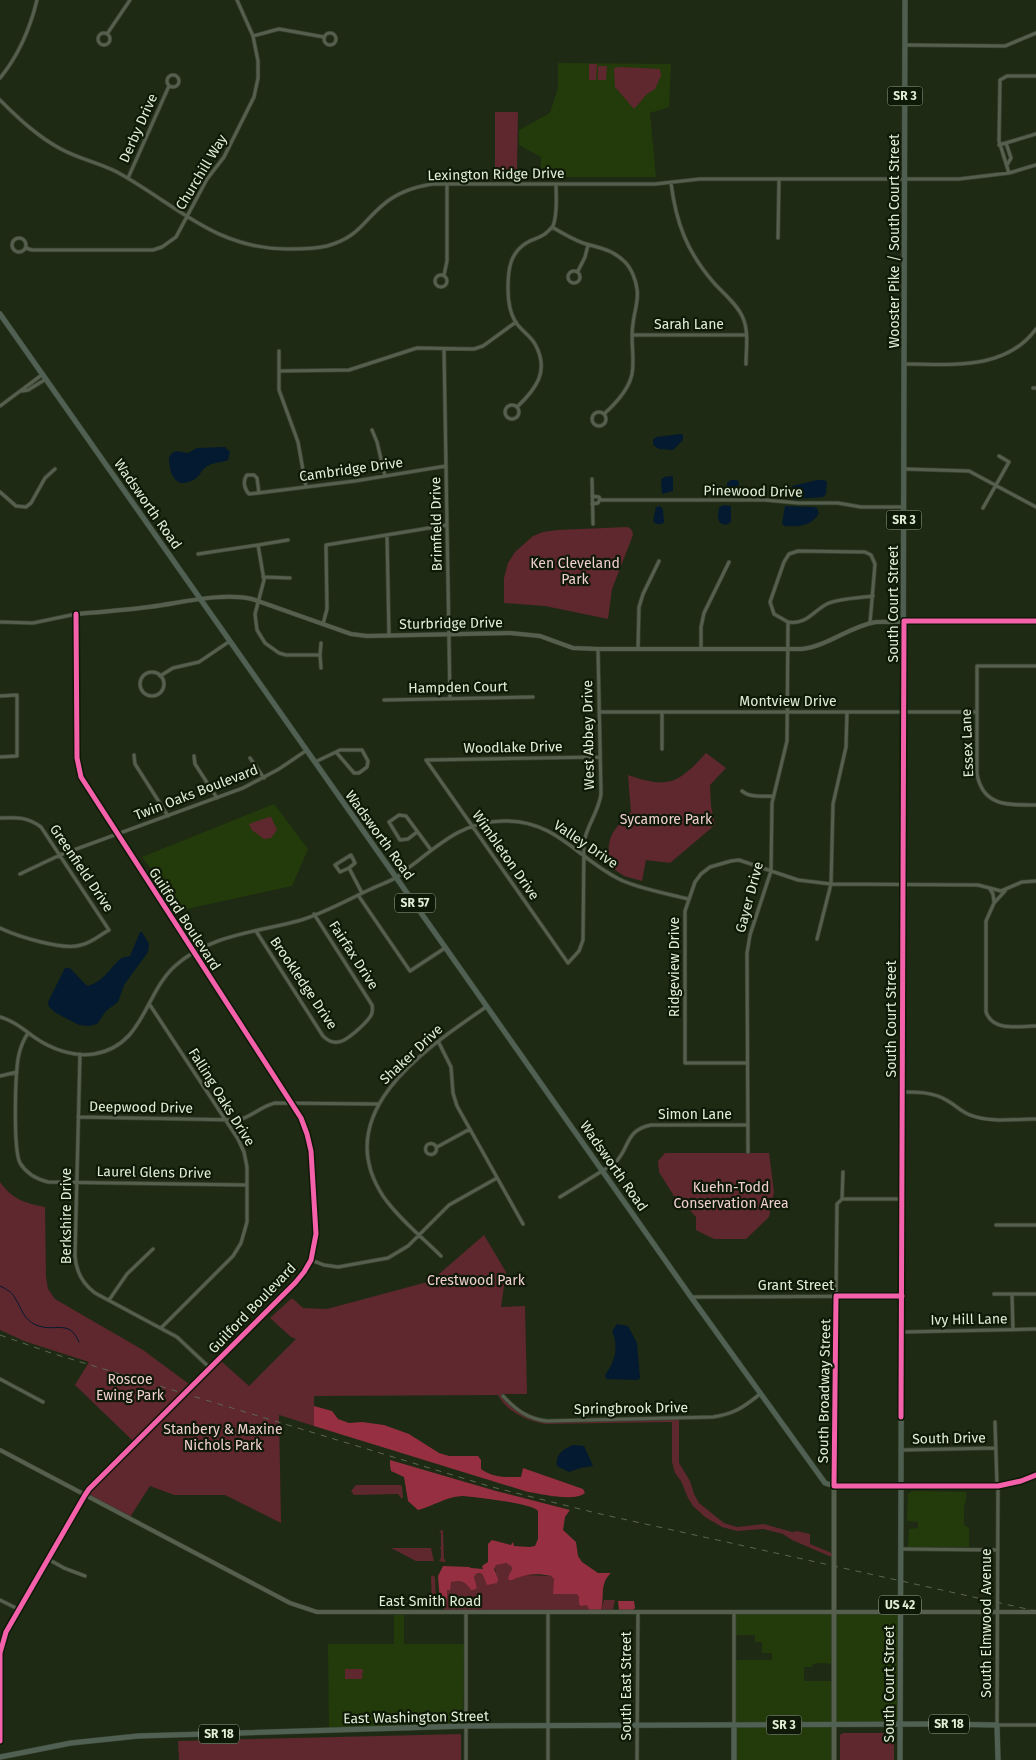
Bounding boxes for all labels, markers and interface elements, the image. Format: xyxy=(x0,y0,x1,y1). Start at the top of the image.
road number: SR 3 xyxy=(888,86,922,105)
street label: Derby Drive xyxy=(116,91,161,165)
street label: Churchill Way xyxy=(172,131,231,213)
street label: Wooster Pike / South Court Street xyxy=(886,133,903,348)
street label: Lexington Ridge Drive xyxy=(427,165,565,184)
street label: Sarah Lane xyxy=(654,316,724,333)
street label: Cambridge Drive xyxy=(298,454,404,485)
street label: Wadsworth Road xyxy=(110,456,185,553)
street label: Brimfield Drive xyxy=(427,477,446,571)
street label: Pinewood Drive xyxy=(703,482,803,501)
road number: SR 3 xyxy=(886,510,922,530)
street label: South Court Street xyxy=(885,545,902,662)
park label: Ken Cleveland Park xyxy=(530,555,620,588)
street label: Sturbridge Drive xyxy=(399,614,503,633)
street label: Hampden Court xyxy=(408,678,509,697)
street label: West Abbey Drive xyxy=(579,680,598,790)
street label: Montview Drive xyxy=(739,693,837,710)
street label: Essex Lane xyxy=(958,708,977,778)
street label: Woodlake Drive xyxy=(463,738,563,757)
street label: Twin Oaks Boulevard xyxy=(132,761,261,824)
street label: Wadsworth Road xyxy=(341,787,418,883)
street label: Wimbleton Drive xyxy=(468,807,543,903)
park label: Sycamore Park xyxy=(620,811,713,828)
street label: Valley Drive xyxy=(550,817,621,872)
street label: Greenfield Drive xyxy=(46,821,117,915)
street label: Gayer Drive xyxy=(732,860,767,934)
street label: Guilford Boulevard xyxy=(145,865,224,974)
road number: SR 57 xyxy=(395,894,435,912)
street label: Ridgeview Drive xyxy=(666,917,683,1017)
street label: Fairfax Drive xyxy=(325,918,382,993)
street label: Brookledge Drive xyxy=(266,934,341,1033)
street label: South Court Street xyxy=(883,960,900,1077)
street label: Shaker Drive xyxy=(376,1021,446,1088)
street label: Falling Oaks Drive xyxy=(185,1045,259,1149)
street label: Deepwood Drive xyxy=(89,1098,193,1117)
street label: Simon Lane xyxy=(658,1106,732,1123)
street label: Wadsworth Road xyxy=(576,1118,651,1215)
street label: Laurel Glens Drive xyxy=(96,1163,212,1182)
street label: Berkshire Drive xyxy=(58,1168,75,1264)
park label: Kuehn-Todd Conservation Area xyxy=(674,1179,789,1212)
street label: Guilford Boulevard xyxy=(205,1260,300,1357)
park label: Crestwood Park xyxy=(427,1272,526,1289)
street label: Grant Street xyxy=(758,1277,835,1294)
street label: Ivy Hill Lane xyxy=(930,1310,1008,1329)
street label: South Broadway Street xyxy=(815,1318,834,1463)
park label: Roscoe Ewing Park xyxy=(96,1371,165,1404)
street label: Springbrook Drive xyxy=(574,1399,688,1418)
park label: Stanbery & Maxine Nichols Park xyxy=(163,1421,283,1454)
street label: South Drive xyxy=(912,1429,986,1448)
street label: South Elmwood Avenue xyxy=(978,1548,995,1698)
street label: East Smith Road xyxy=(379,1593,481,1610)
road number: US 42 xyxy=(879,1596,921,1614)
street label: South Court Street xyxy=(881,1625,898,1742)
street label: South East Street xyxy=(618,1631,635,1741)
street label: East Washington Street xyxy=(343,1708,490,1727)
road number: SR 18 xyxy=(929,1715,969,1734)
road number: SR 3 xyxy=(766,1716,802,1734)
road number: SR 18 xyxy=(199,1725,239,1744)

